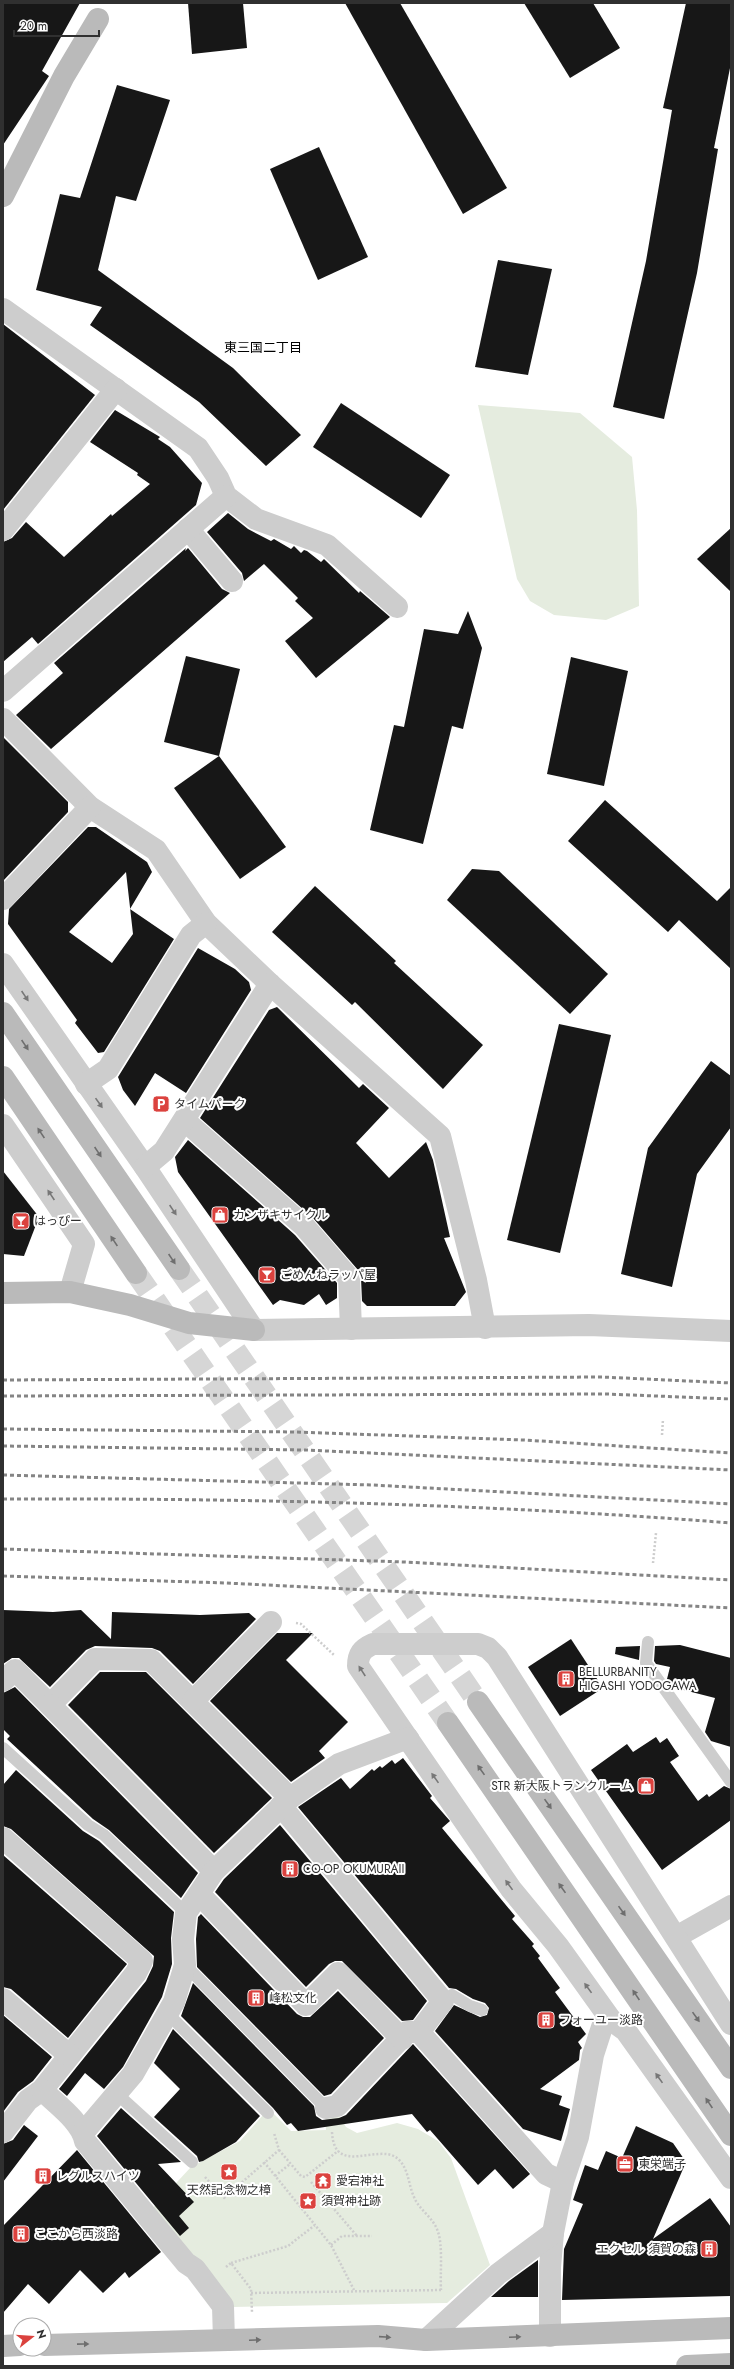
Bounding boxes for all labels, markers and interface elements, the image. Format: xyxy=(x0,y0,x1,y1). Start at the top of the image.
scale bar xyxy=(14,12,99,38)
text: 20 m xyxy=(20,17,47,35)
district label: 東三国二丁目 xyxy=(224,338,302,357)
one-way arrow xyxy=(21,991,29,1001)
one-way arrow xyxy=(21,1040,29,1050)
parking icon: タイムパーク xyxy=(151,1094,171,1114)
place label: タイムパーク xyxy=(174,1095,246,1113)
one-way arrow xyxy=(95,1097,103,1108)
one-way arrow xyxy=(37,1128,45,1138)
one-way arrow xyxy=(95,1146,102,1158)
one-way arrow xyxy=(47,1190,55,1200)
one-way arrow xyxy=(169,1204,177,1215)
shop icon: カンザキサイクル xyxy=(210,1205,230,1225)
place label: カンザキサイクル xyxy=(233,1206,328,1224)
bar icon: はっぴー xyxy=(11,1211,31,1231)
place label: はっぴー xyxy=(34,1212,82,1230)
one-way arrow xyxy=(110,1236,118,1246)
one-way arrow xyxy=(168,1254,176,1265)
bar icon: ごめんねラッパ屋 xyxy=(257,1265,277,1285)
place label: ごめんねラッパ屋 xyxy=(280,1266,376,1284)
place label: BELLURBANITY HIGASHI YODOGAWA xyxy=(579,1663,697,1695)
one-way arrow xyxy=(358,1665,365,1677)
building icon: BELLURBANITY HIGASHI YODOGAWA xyxy=(556,1669,576,1689)
one-way arrow xyxy=(477,1764,484,1775)
one-way arrow xyxy=(431,1773,439,1784)
shop icon: STR 新大阪トランクルーム xyxy=(636,1776,656,1796)
place label: STR 新大阪トランクルーム xyxy=(491,1777,633,1795)
one-way arrow xyxy=(544,1798,552,1809)
building icon: CO-OP OKUMURAII xyxy=(280,1859,300,1879)
place label: CO-OP OKUMURAII xyxy=(303,1860,404,1878)
one-way arrow xyxy=(505,1880,513,1891)
one-way arrow xyxy=(558,1883,566,1893)
one-way arrow xyxy=(618,1905,626,1916)
one-way arrow xyxy=(585,1983,593,1993)
building icon: 峰松文化 xyxy=(246,1988,266,2008)
place label: 峰松文化 xyxy=(269,1989,317,2007)
one-way arrow xyxy=(632,1990,640,2001)
building icon: フォーユー淡路 xyxy=(536,2010,556,2030)
place label: フォーユー淡路 xyxy=(559,2011,643,2029)
one-way arrow xyxy=(692,2012,700,2023)
one-way arrow xyxy=(655,2073,663,2083)
one-way arrow xyxy=(705,2098,713,2108)
office icon: 東栄端子 xyxy=(615,2154,635,2174)
place label: 東栄端子 xyxy=(638,2155,686,2173)
place icon: 天然記念物之樟 xyxy=(219,2162,239,2182)
building icon: レグルスハイツ xyxy=(33,2166,53,2186)
place label: レグルスハイツ xyxy=(56,2167,140,2185)
temple icon: 愛宕神社 xyxy=(313,2171,333,2191)
place label: 愛宕神社 xyxy=(336,2172,384,2190)
place label: 天然記念物之樟 xyxy=(187,2181,271,2199)
place icon: 須賀神社跡 xyxy=(298,2191,318,2211)
place label: 須賀神社跡 xyxy=(321,2192,381,2210)
building icon: ここから西淡路 xyxy=(11,2224,31,2244)
place label: ここから西淡路 xyxy=(34,2225,118,2243)
building icon: エクセル 須賀の森 xyxy=(699,2239,719,2259)
place label: エクセル 須賀の森 xyxy=(596,2240,696,2258)
north arrow xyxy=(12,2317,52,2357)
text: N xyxy=(33,2328,50,2341)
one-way arrow xyxy=(379,2333,391,2340)
one-way arrow xyxy=(509,2334,522,2340)
one-way arrow xyxy=(249,2336,261,2343)
one-way arrow xyxy=(77,2341,90,2347)

